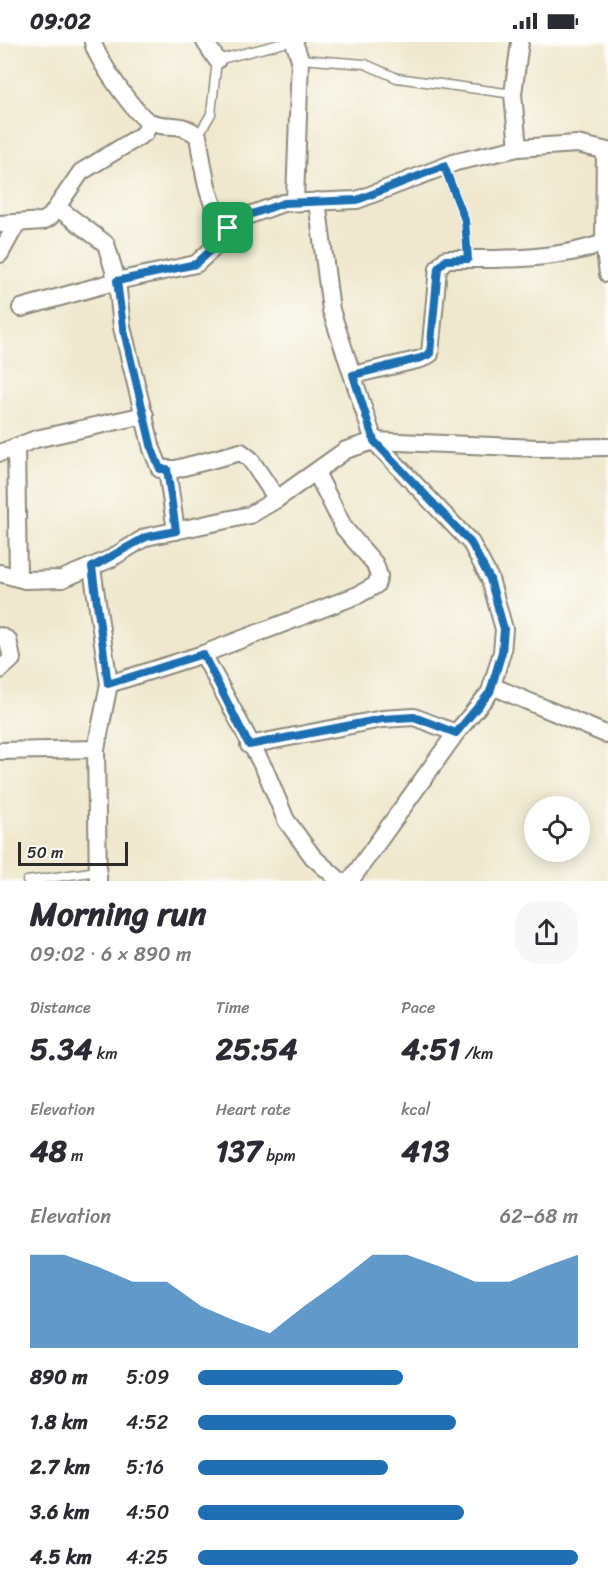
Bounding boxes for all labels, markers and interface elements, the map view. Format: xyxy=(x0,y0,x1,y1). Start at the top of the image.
text: 09:02 xyxy=(30,2,91,41)
pin xyxy=(202,202,253,253)
icon: arrive xyxy=(211,211,244,244)
map controls xyxy=(524,796,590,862)
button: locate xyxy=(524,796,590,862)
text: 50 m xyxy=(27,838,63,867)
scale bar xyxy=(18,839,128,866)
text: Morning run xyxy=(30,885,206,943)
button: share xyxy=(515,901,578,964)
text: 09:02 · 6 × 890 m xyxy=(30,937,191,972)
text: Distance xyxy=(30,993,91,1022)
text: Time xyxy=(216,993,249,1022)
text: Pace xyxy=(401,993,435,1022)
text: 5.34 xyxy=(30,1022,93,1076)
text: 25:54 xyxy=(216,1022,297,1076)
text: 4:51 xyxy=(401,1022,460,1076)
text: km xyxy=(93,1039,118,1068)
text: /km xyxy=(460,1039,493,1068)
text: Elevation xyxy=(30,1095,95,1124)
text: Heart rate xyxy=(216,1095,291,1124)
text: kcal xyxy=(401,1095,430,1124)
text: 48 xyxy=(30,1124,67,1178)
text: 137 xyxy=(216,1124,262,1178)
text: 413 xyxy=(401,1124,449,1178)
text: m xyxy=(67,1141,83,1170)
text: bpm xyxy=(262,1141,296,1170)
text: Elevation xyxy=(30,1199,111,1234)
text: 62–68 m xyxy=(500,1199,578,1234)
text: 890 m xyxy=(30,1360,88,1395)
text: 5:09 xyxy=(126,1360,169,1395)
text: 1.8 km xyxy=(30,1405,88,1440)
text: 4:52 xyxy=(126,1405,168,1440)
text: 2.7 km xyxy=(30,1450,90,1485)
text: 5:16 xyxy=(126,1450,164,1485)
text: 3.6 km xyxy=(30,1495,90,1530)
text: 4:50 xyxy=(126,1495,169,1530)
text: 4.5 km xyxy=(30,1540,92,1575)
text: 4:25 xyxy=(126,1540,168,1575)

